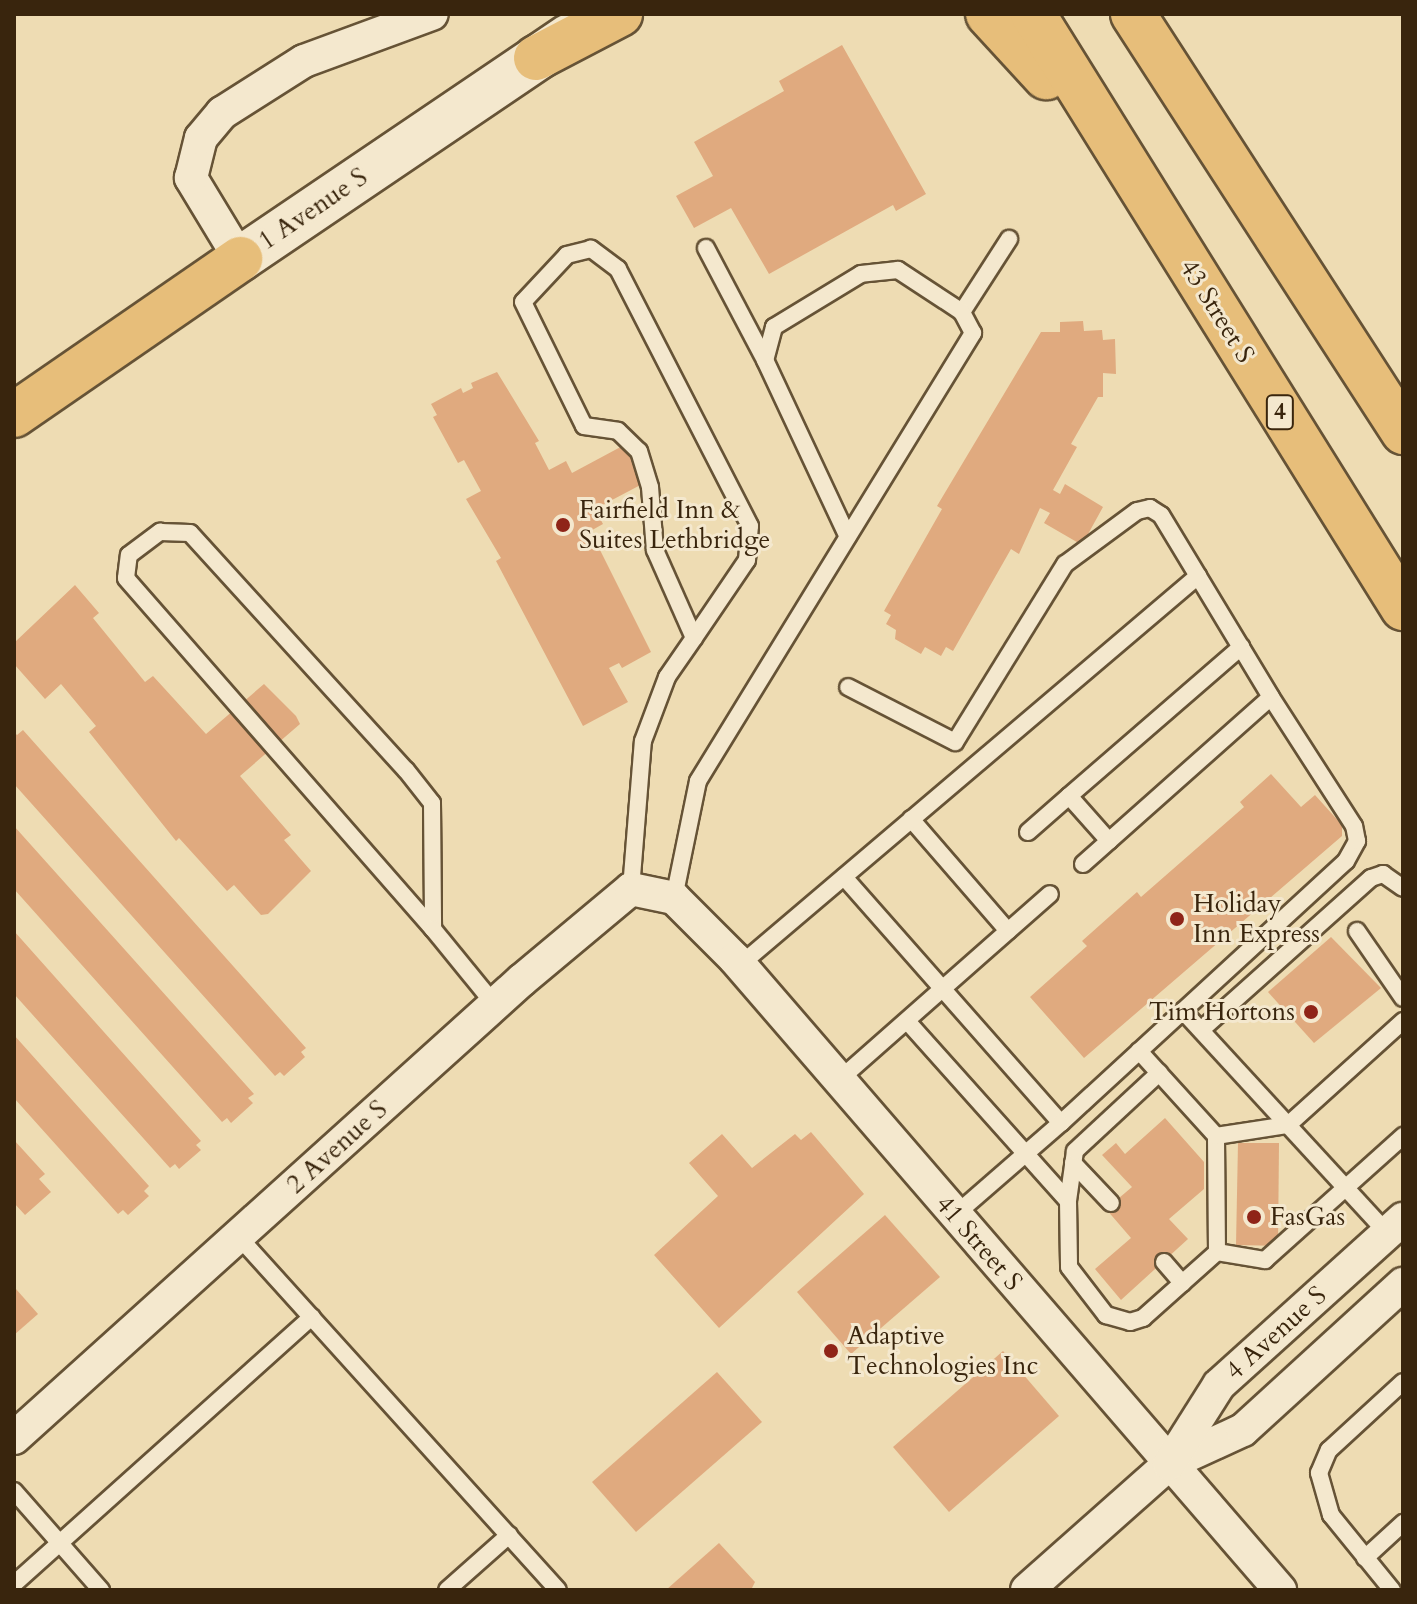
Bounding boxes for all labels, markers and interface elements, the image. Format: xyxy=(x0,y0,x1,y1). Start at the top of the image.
street label: 1 Avenue S xyxy=(253,161,373,257)
street label: 43 Street S xyxy=(1173,253,1261,369)
road number: 4 xyxy=(1264,392,1296,432)
place label: Fairfield Inn & Suites Lethbridge xyxy=(579,494,770,556)
marker: Fairfield Inn & Suites Lethbridge xyxy=(554,516,572,534)
place label: Holiday Inn Express xyxy=(1193,888,1320,950)
marker: Holiday Inn Express xyxy=(1168,910,1186,928)
place label: Tim Hortons xyxy=(1149,996,1295,1028)
marker: Tim Hortons xyxy=(1302,1003,1320,1021)
street label: 2 Avenue S xyxy=(280,1094,394,1200)
street label: 41 Street S xyxy=(929,1189,1029,1297)
place label: FasGas xyxy=(1270,1201,1345,1233)
marker: FasGas xyxy=(1245,1208,1263,1226)
street label: 4 Avenue S xyxy=(1219,1280,1333,1386)
place label: Adaptive Technologies Inc xyxy=(847,1320,1038,1382)
marker: Adaptive Technologies Inc xyxy=(822,1342,840,1360)

